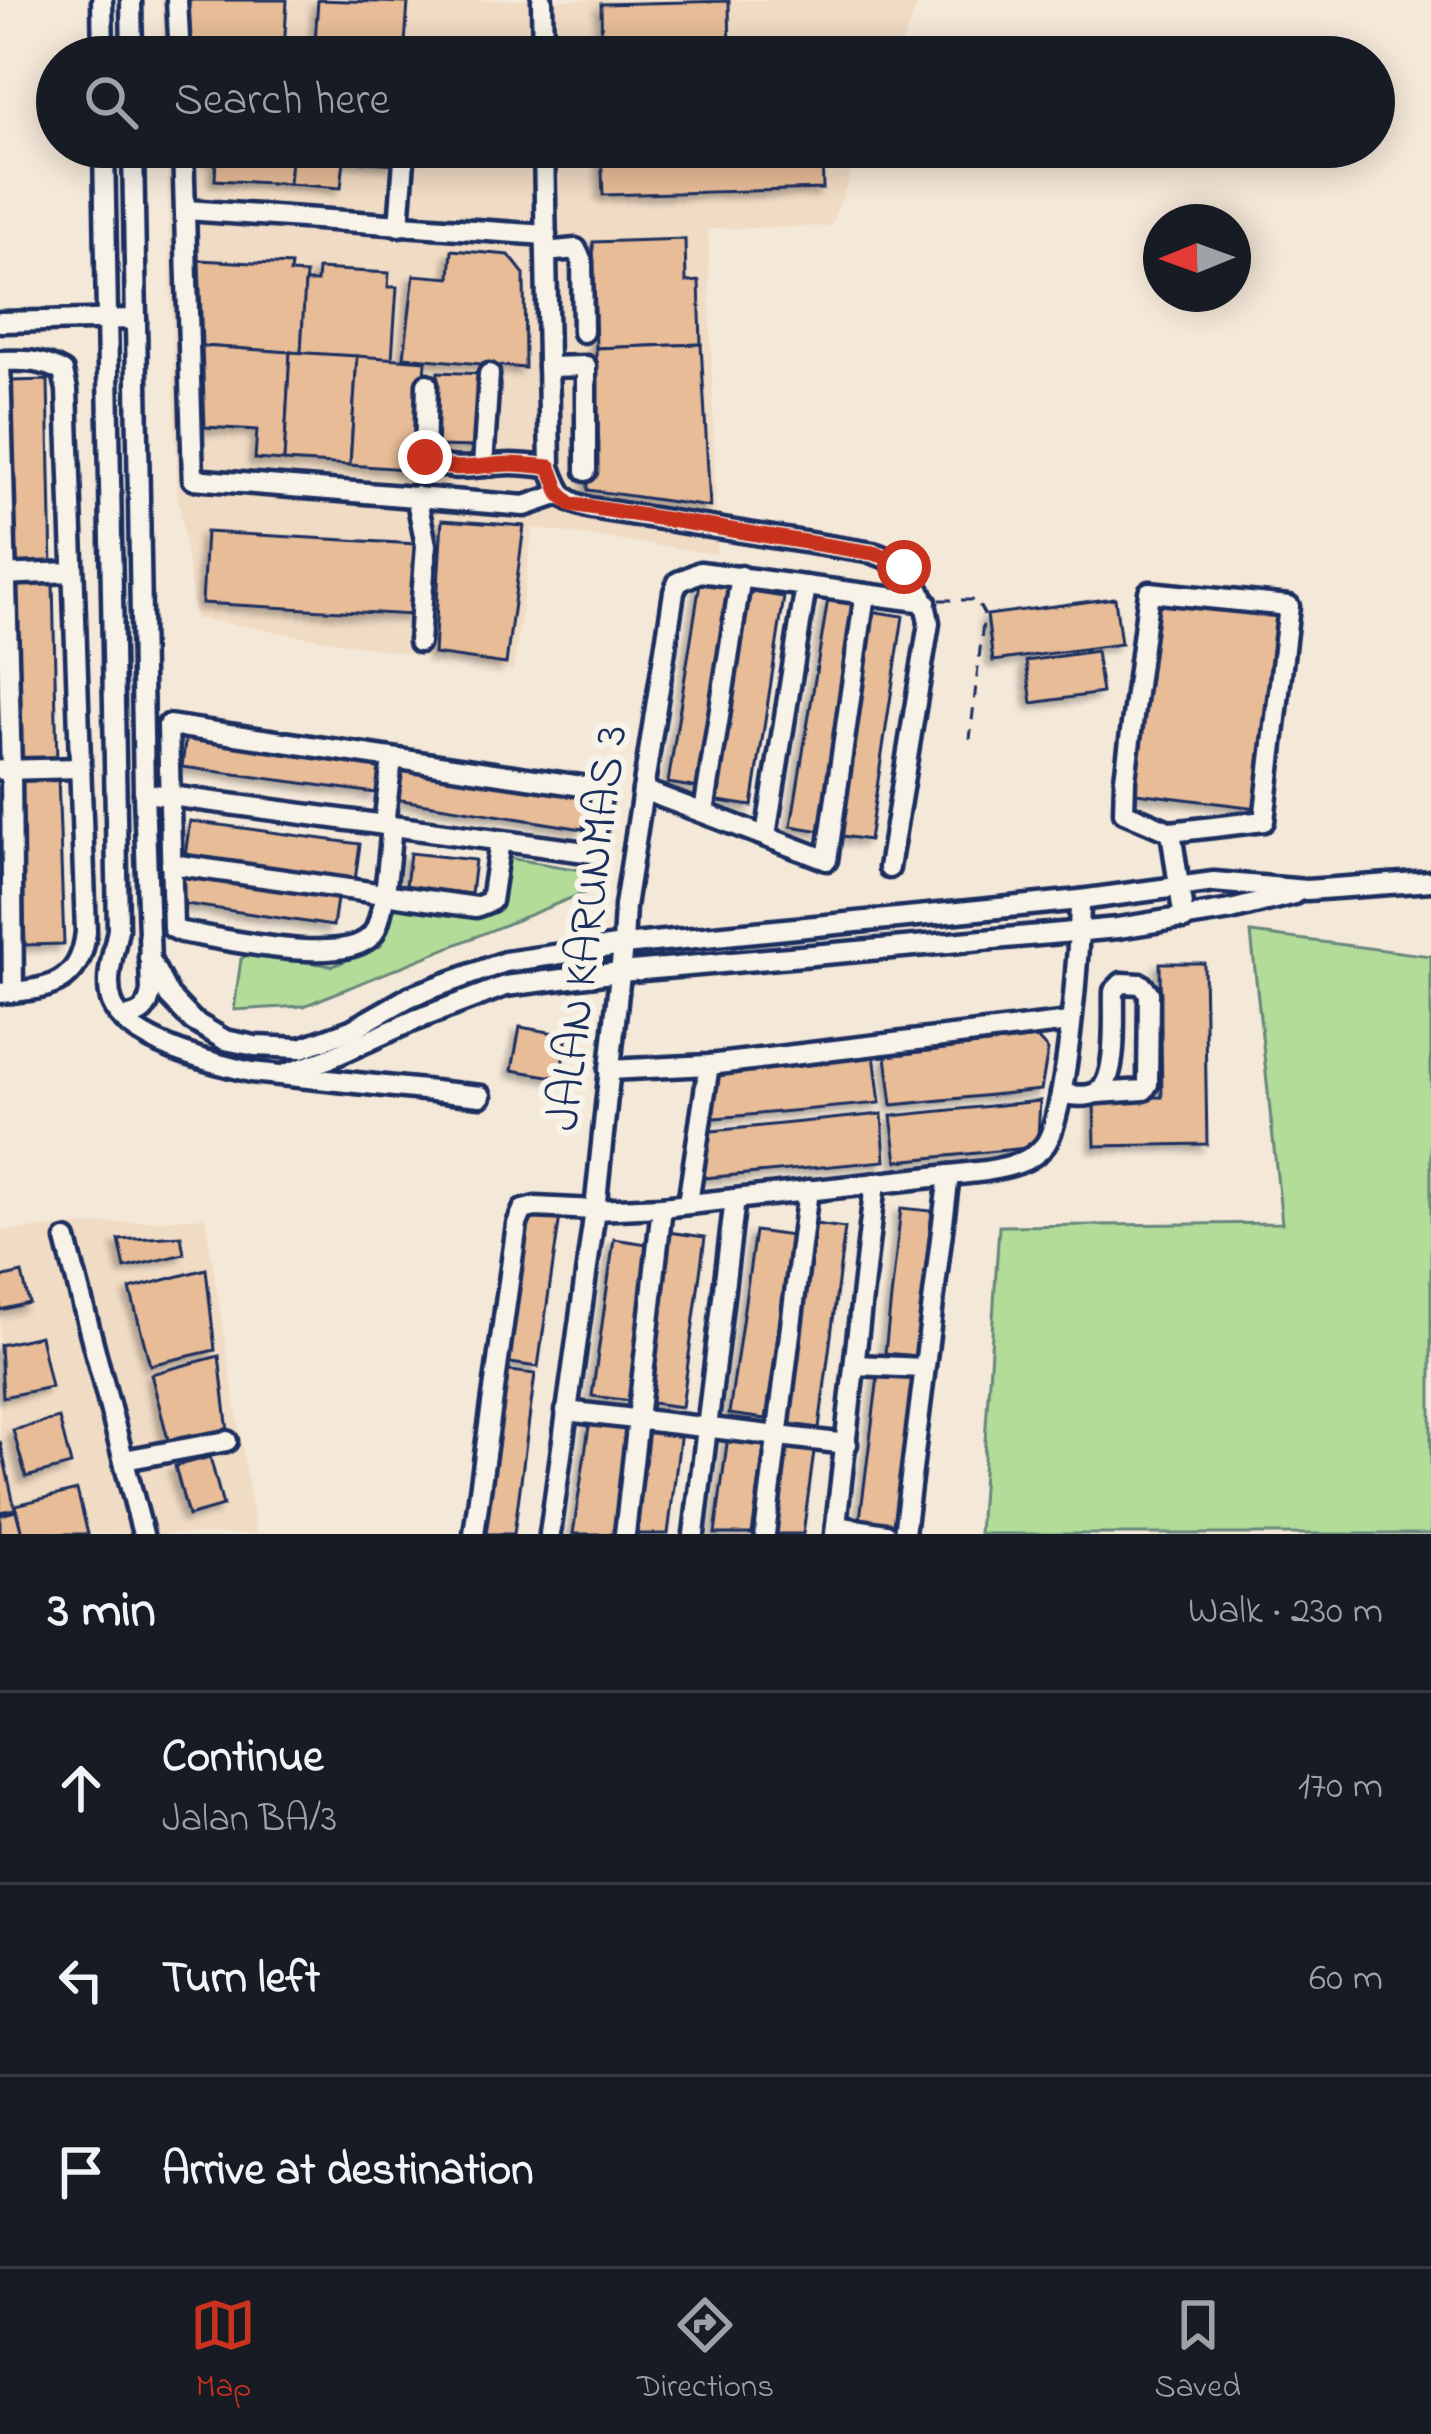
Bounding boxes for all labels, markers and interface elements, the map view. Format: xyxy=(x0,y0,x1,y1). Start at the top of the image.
search box xyxy=(36,36,1395,168)
icon: search xyxy=(78,69,144,135)
text: Search here xyxy=(174,69,390,135)
north arrow xyxy=(1143,204,1251,312)
route end xyxy=(398,430,452,484)
route start xyxy=(877,540,931,594)
street label: JALAN KARUNMAS 3 xyxy=(529,721,649,1135)
text: 3 min xyxy=(48,1575,156,1650)
text: Walk · 230 m xyxy=(1188,1584,1383,1641)
text: Continue xyxy=(162,1726,323,1792)
icon: ahead xyxy=(48,1755,114,1821)
text: 170 m xyxy=(1298,1759,1383,1816)
text: Jalan BA/3 xyxy=(162,1792,337,1849)
icon: left xyxy=(48,1947,114,2013)
text: Turn left xyxy=(162,1947,320,2013)
text: 60 m xyxy=(1309,1951,1383,2008)
icon: arrive xyxy=(48,2139,114,2205)
text: Arrive at destination xyxy=(162,2139,533,2205)
tab: Map xyxy=(190,2292,256,2412)
tab: Directions xyxy=(637,2292,774,2412)
tab: Saved xyxy=(1155,2292,1241,2412)

